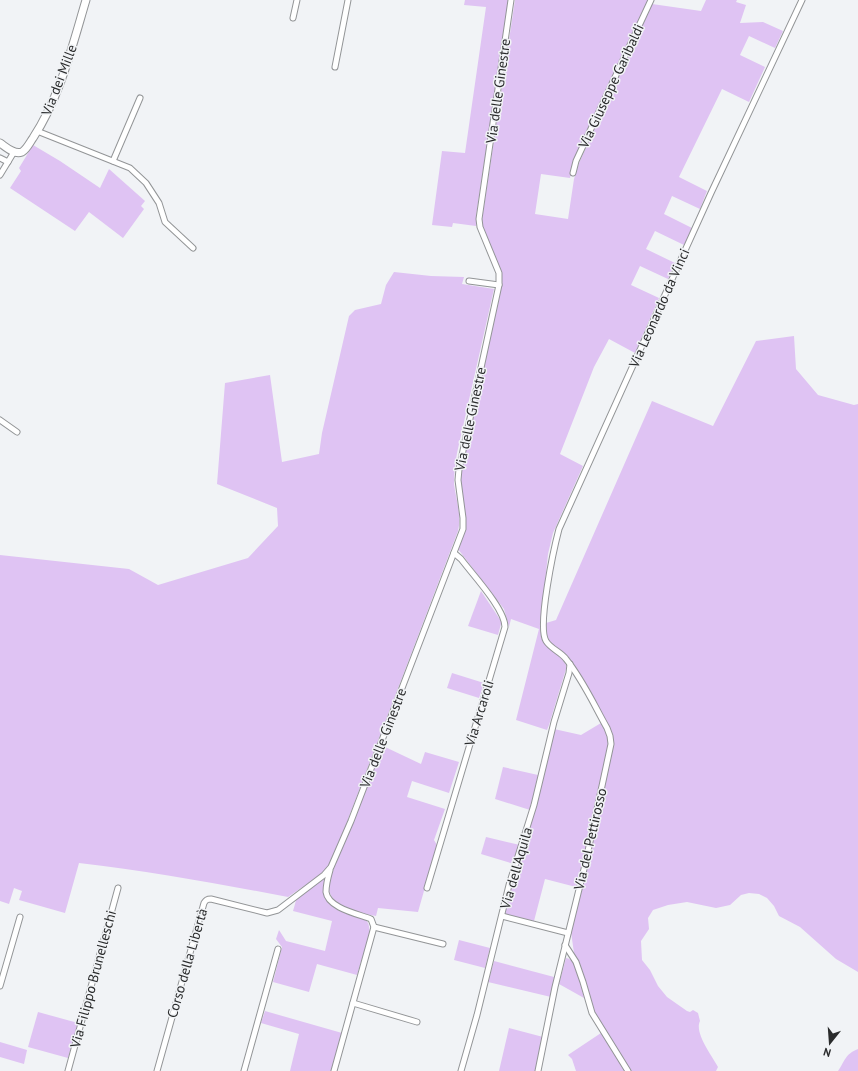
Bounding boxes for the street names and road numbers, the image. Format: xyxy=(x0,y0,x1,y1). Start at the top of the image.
street label: Via Giuseppe Garibaldi xyxy=(574,21,648,152)
street label: Via delle Ginestre xyxy=(482,37,514,146)
street label: Via dei Mille xyxy=(37,42,81,119)
street label: Via Leonardo da Vinci xyxy=(624,246,693,371)
street label: Via delle Ginestre xyxy=(450,365,490,474)
street label: Via Arcaroli xyxy=(460,678,498,749)
street label: Via delle Ginestre xyxy=(355,685,410,791)
street label: Via del Pettirosso xyxy=(569,786,610,893)
street label: Via dell'Aquila xyxy=(495,825,536,912)
street label: Corso della Libertà xyxy=(163,906,211,1020)
street label: Via Filippo Brunelleschi xyxy=(66,908,120,1051)

